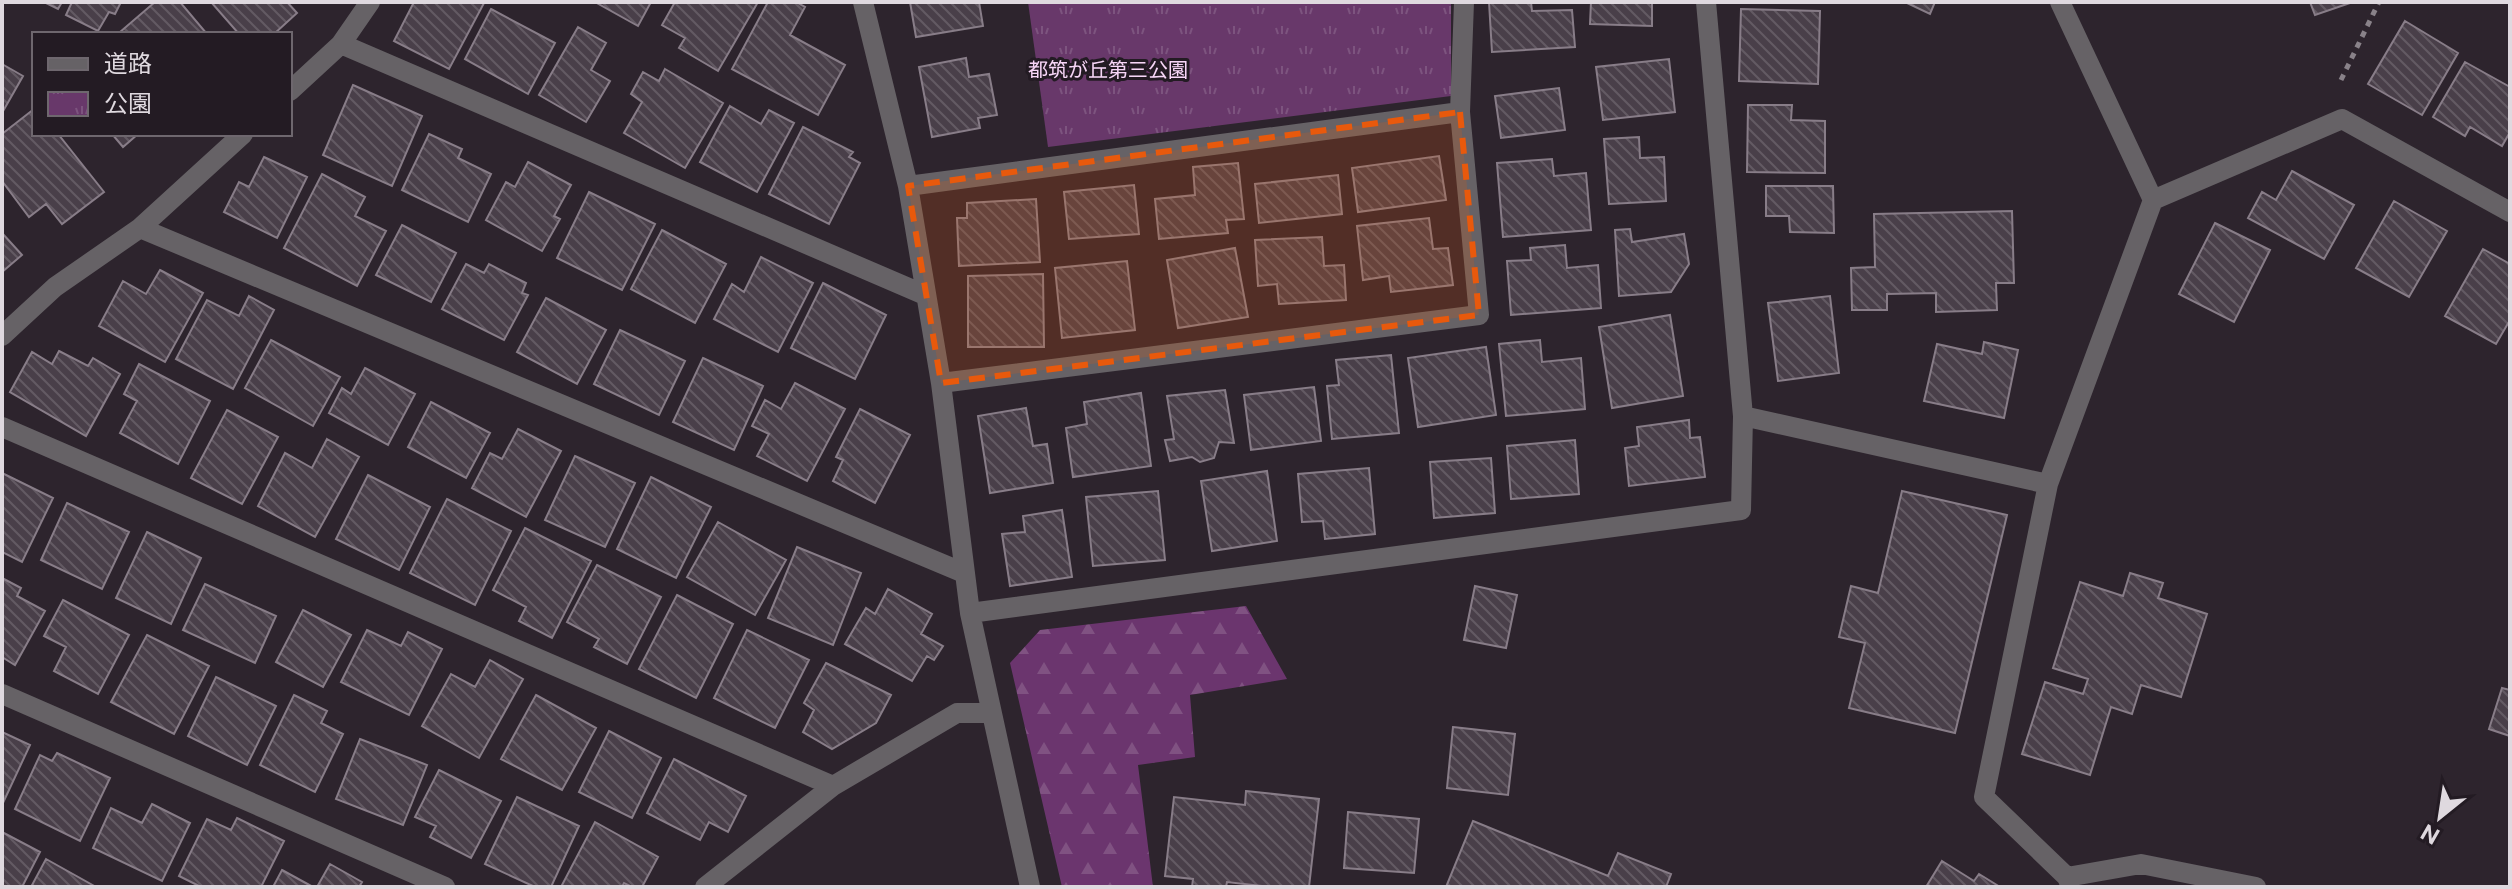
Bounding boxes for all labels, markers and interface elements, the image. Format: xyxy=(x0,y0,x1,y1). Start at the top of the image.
legend xyxy=(32,32,292,136)
text: 道路 xyxy=(104,49,152,77)
park label: 都筑が丘第三公園 xyxy=(1028,58,1188,82)
text: 公園 xyxy=(104,89,152,117)
north arrow xyxy=(2400,777,2480,857)
text: N xyxy=(2416,819,2444,850)

